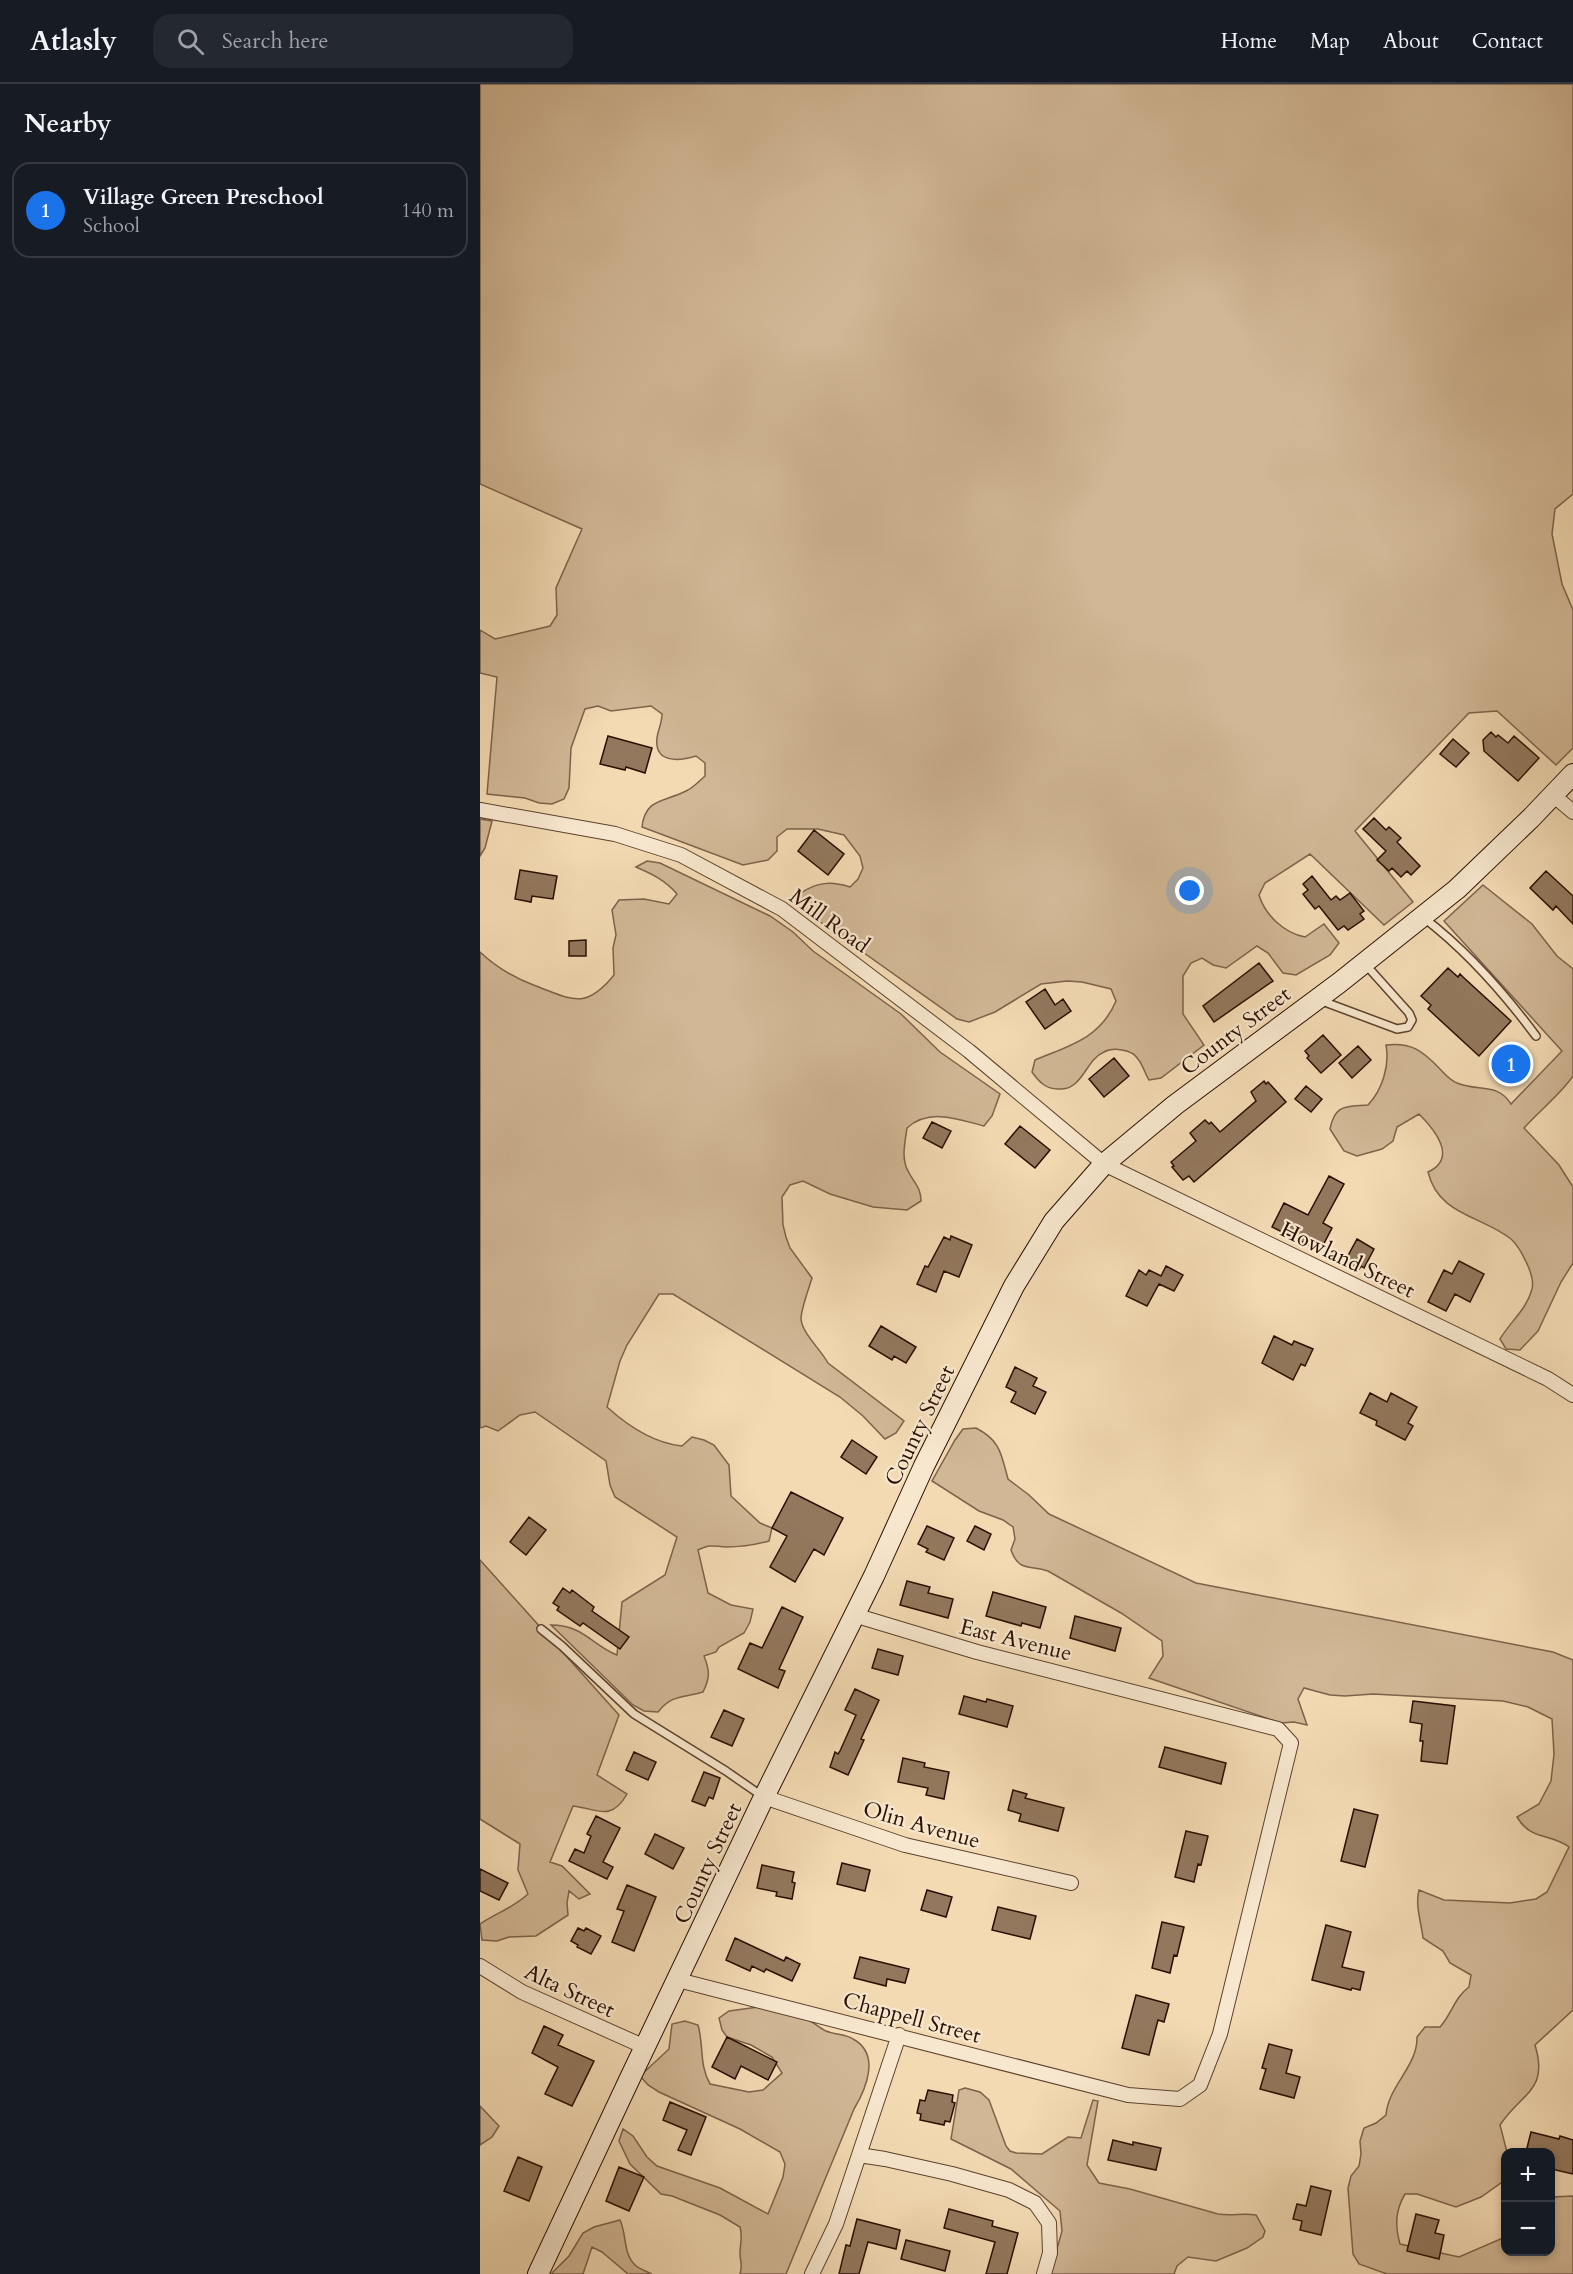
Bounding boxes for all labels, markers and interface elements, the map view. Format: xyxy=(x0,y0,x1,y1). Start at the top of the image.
search box xyxy=(153,14,573,68)
text: Atlasly xyxy=(30,22,117,60)
icon: search xyxy=(174,25,207,58)
text: Search here xyxy=(222,26,328,56)
text: Home xyxy=(1221,27,1277,56)
text: Map xyxy=(1310,27,1350,56)
text: About xyxy=(1383,27,1439,56)
text: Contact xyxy=(1472,27,1543,56)
text: Nearby xyxy=(24,106,112,141)
text: Village Green Preschool xyxy=(83,182,324,212)
text: 1 xyxy=(40,197,51,224)
text: 140 m xyxy=(401,197,454,224)
text: School xyxy=(83,212,140,239)
your location xyxy=(1175,876,1204,905)
street label: Mill Road xyxy=(783,882,876,960)
street label: County Street xyxy=(1174,979,1297,1082)
pin: 1 xyxy=(1492,1042,1530,1086)
street label: Howland Street xyxy=(1275,1214,1420,1305)
street label: County Street xyxy=(878,1360,962,1491)
street label: East Avenue xyxy=(957,1612,1075,1668)
street label: Olin Avenue xyxy=(860,1794,984,1856)
street label: County Street xyxy=(667,1798,749,1929)
street label: Alta Street xyxy=(519,1957,620,2025)
street label: Chappell Street xyxy=(839,1985,984,2051)
map controls xyxy=(1501,2148,1555,2256)
button: + xyxy=(1501,2148,1555,2202)
button: − xyxy=(1501,2202,1555,2256)

